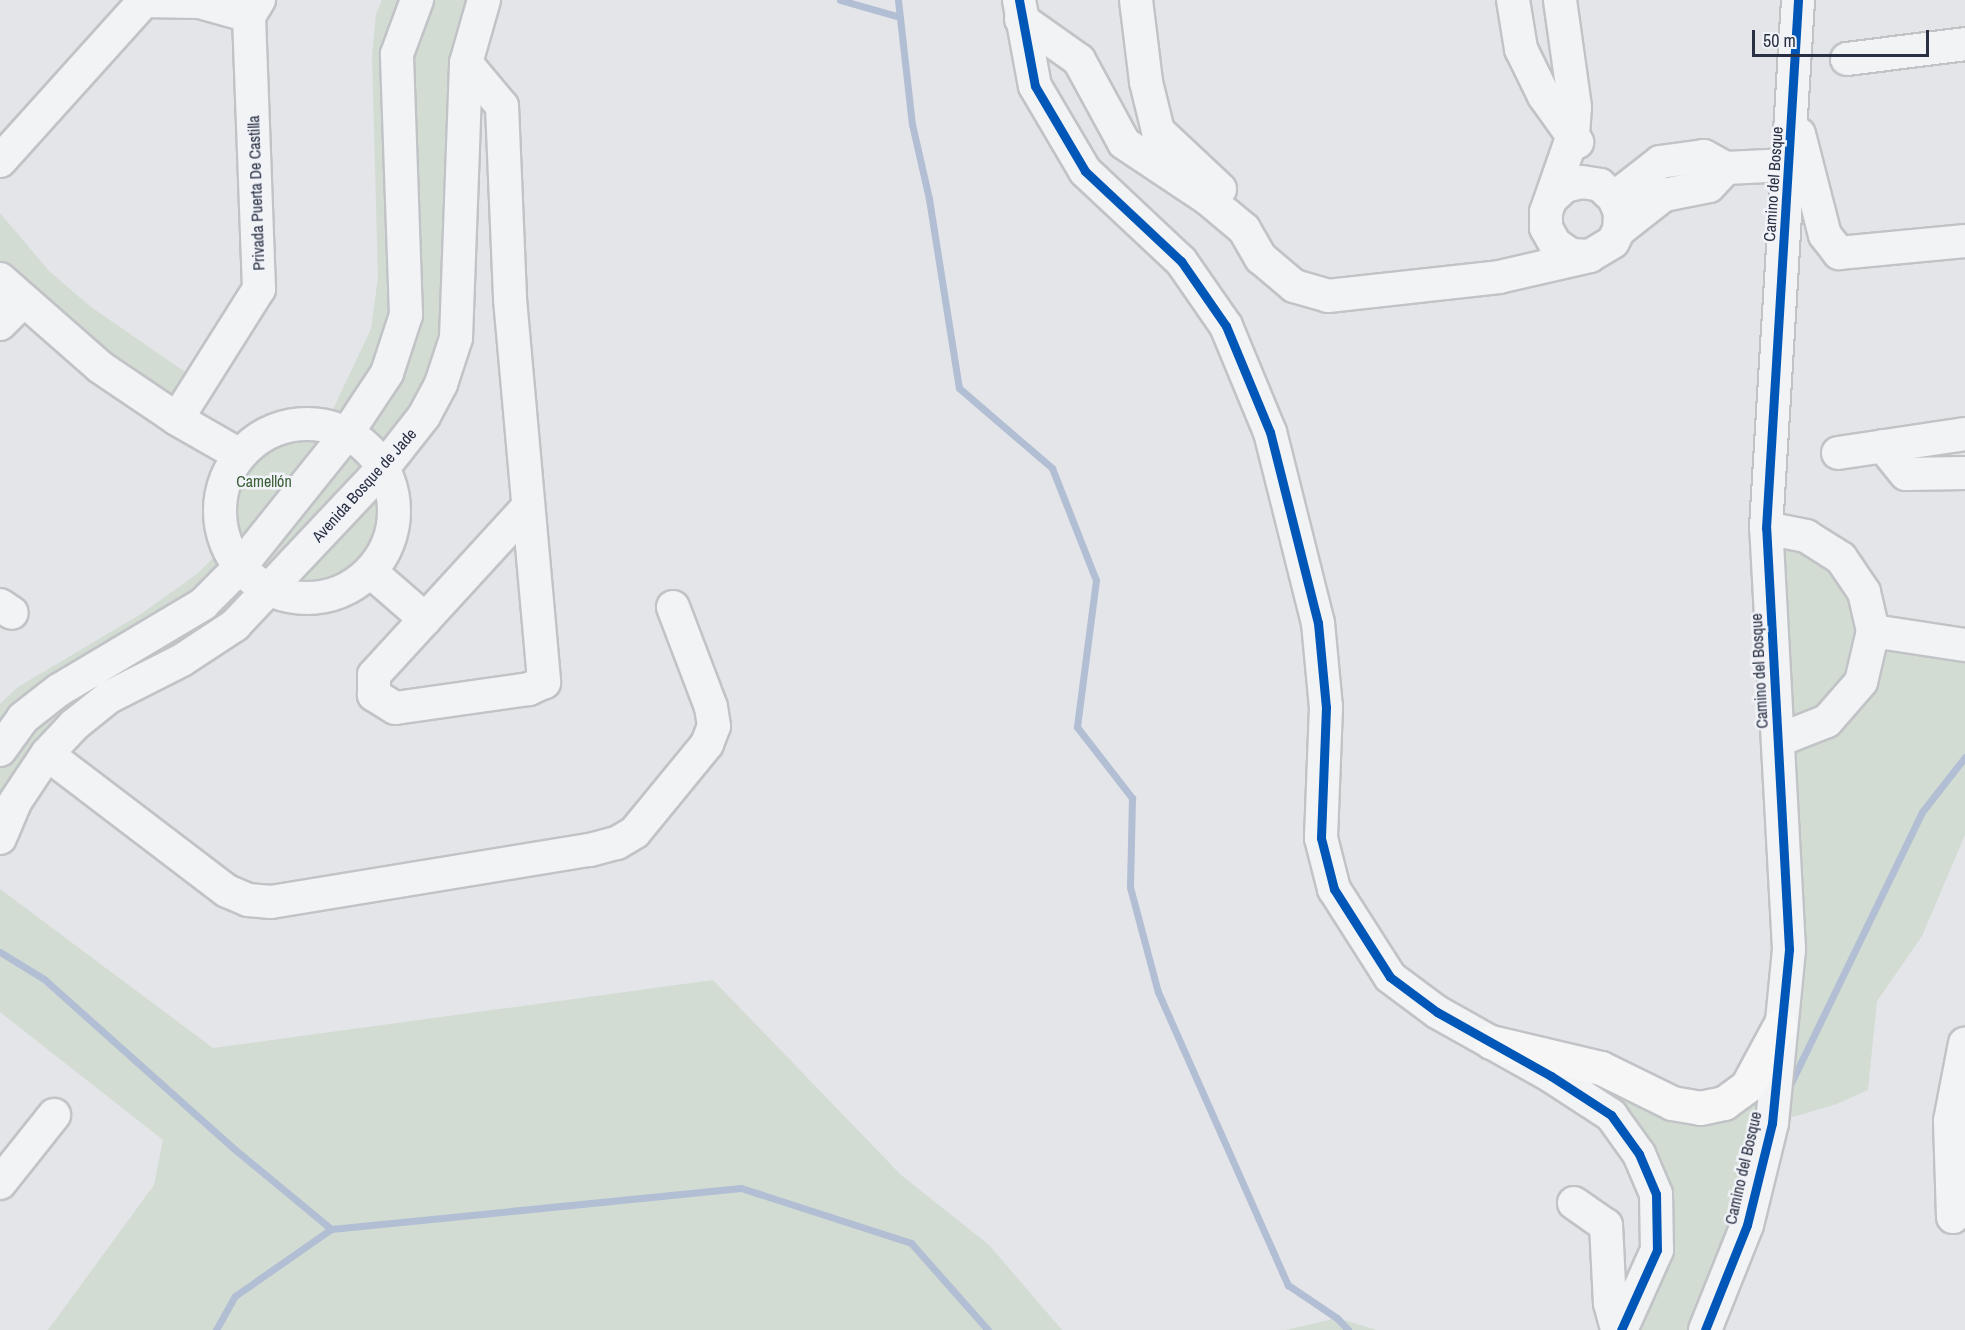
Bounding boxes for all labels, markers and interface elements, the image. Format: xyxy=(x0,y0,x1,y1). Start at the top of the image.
scale bar xyxy=(1755,18,1932,56)
text: 50 m xyxy=(1763,28,1796,53)
street label: Privada Puerta De Castilla xyxy=(244,115,268,271)
street label: Camino del Bosque xyxy=(1759,126,1787,242)
street label: Avenida Bosque de Jade xyxy=(308,424,420,546)
park label: Camellón xyxy=(236,471,292,491)
street label: Camino del Bosque xyxy=(1746,613,1772,729)
street label: Camino del Bosque xyxy=(1721,1110,1765,1226)

